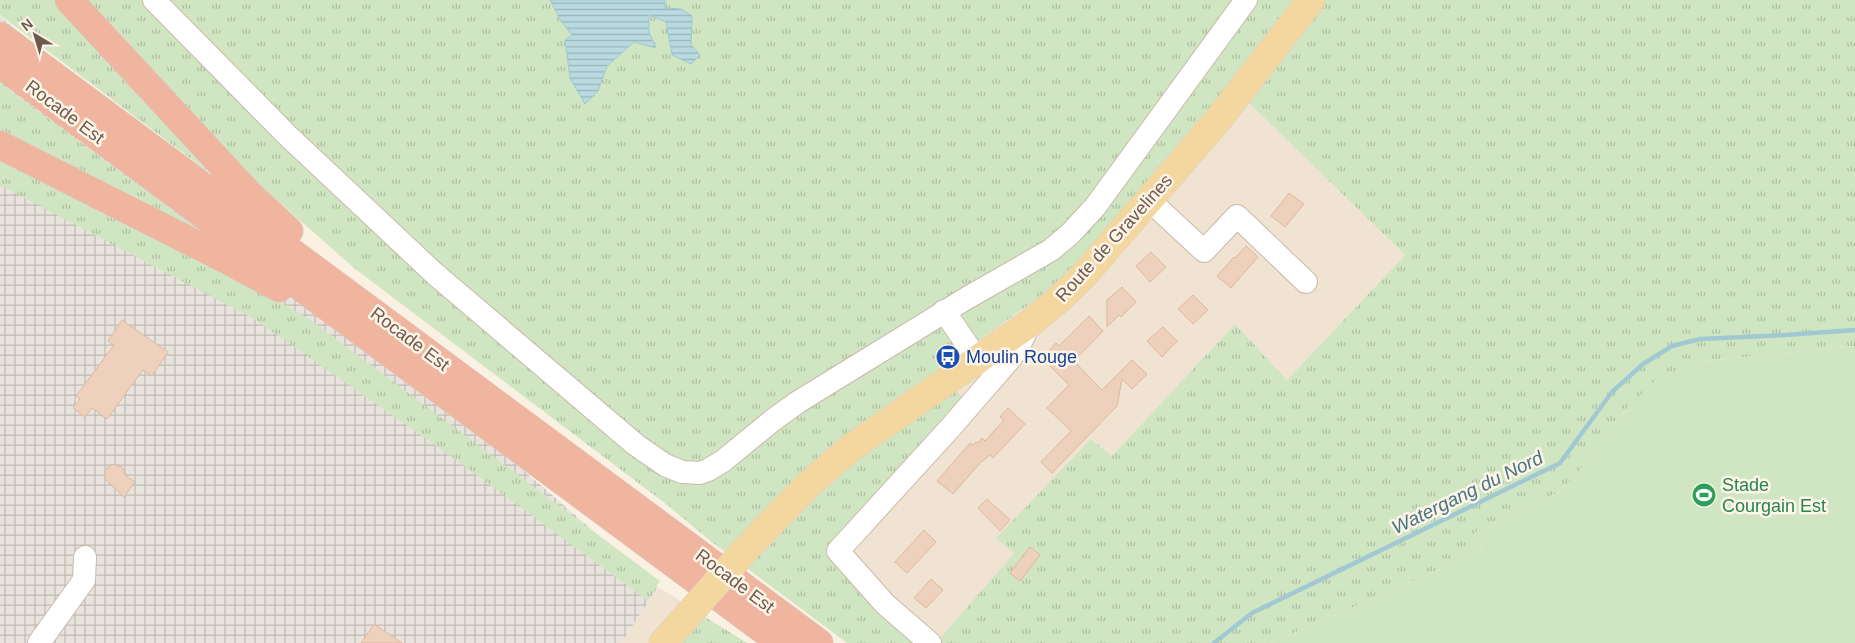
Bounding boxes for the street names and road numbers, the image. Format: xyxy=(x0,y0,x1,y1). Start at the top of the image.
street label: Rocade Est xyxy=(22,76,108,148)
street label: Route de Gravelines xyxy=(1052,170,1176,306)
street label: Rocade Est xyxy=(367,303,453,375)
street label: Rocade Est xyxy=(692,545,778,617)

